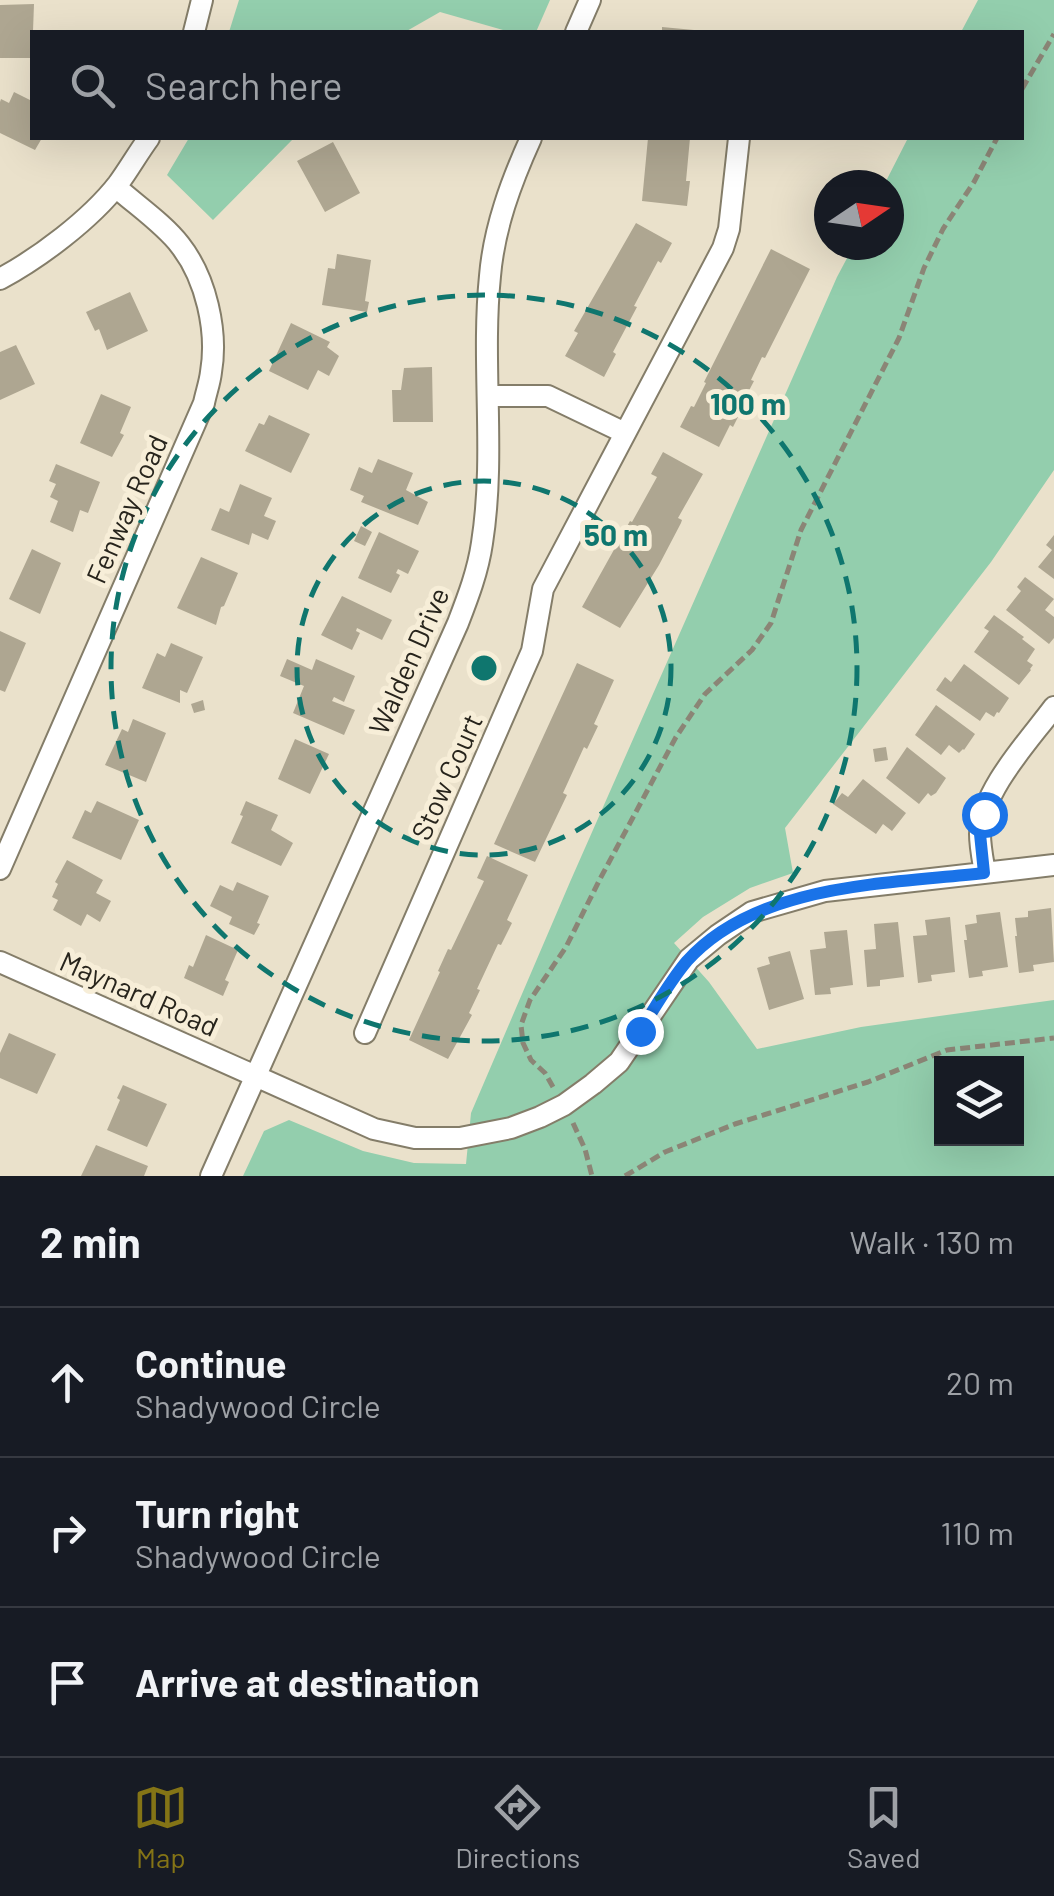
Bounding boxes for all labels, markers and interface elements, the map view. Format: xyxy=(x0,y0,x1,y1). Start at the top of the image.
search box xyxy=(30,30,1024,140)
icon: search xyxy=(65,58,120,113)
text: Search here xyxy=(145,62,343,108)
north arrow xyxy=(814,170,904,260)
text: 100 m xyxy=(710,385,786,421)
street label: Fenway Road xyxy=(78,429,174,588)
text: 50 m xyxy=(584,516,648,552)
street label: Walden Drive xyxy=(361,582,456,739)
centre of rings xyxy=(466,650,502,686)
street label: Stow Court xyxy=(403,708,489,845)
route start xyxy=(962,792,1008,838)
street label: Maynard Road xyxy=(55,943,224,1043)
route end xyxy=(618,1009,664,1055)
map controls xyxy=(934,1056,1024,1146)
button: layers xyxy=(934,1056,1024,1146)
text: 2 min xyxy=(40,1216,141,1266)
text: Walk · 130 m xyxy=(850,1222,1014,1260)
text: Continue xyxy=(135,1340,286,1386)
icon: ahead xyxy=(40,1355,95,1410)
text: 20 m xyxy=(946,1363,1014,1401)
text: Shadywood Circle xyxy=(135,1386,381,1424)
text: Turn right xyxy=(135,1490,300,1536)
icon: right xyxy=(40,1505,95,1560)
text: 110 m xyxy=(941,1513,1014,1551)
text: Shadywood Circle xyxy=(135,1536,381,1574)
icon: arrive xyxy=(40,1655,95,1710)
text: Arrive at destination xyxy=(135,1659,480,1705)
tab: Map xyxy=(133,1780,188,1874)
tab: Directions xyxy=(455,1780,580,1874)
tab: Saved xyxy=(847,1780,921,1874)

